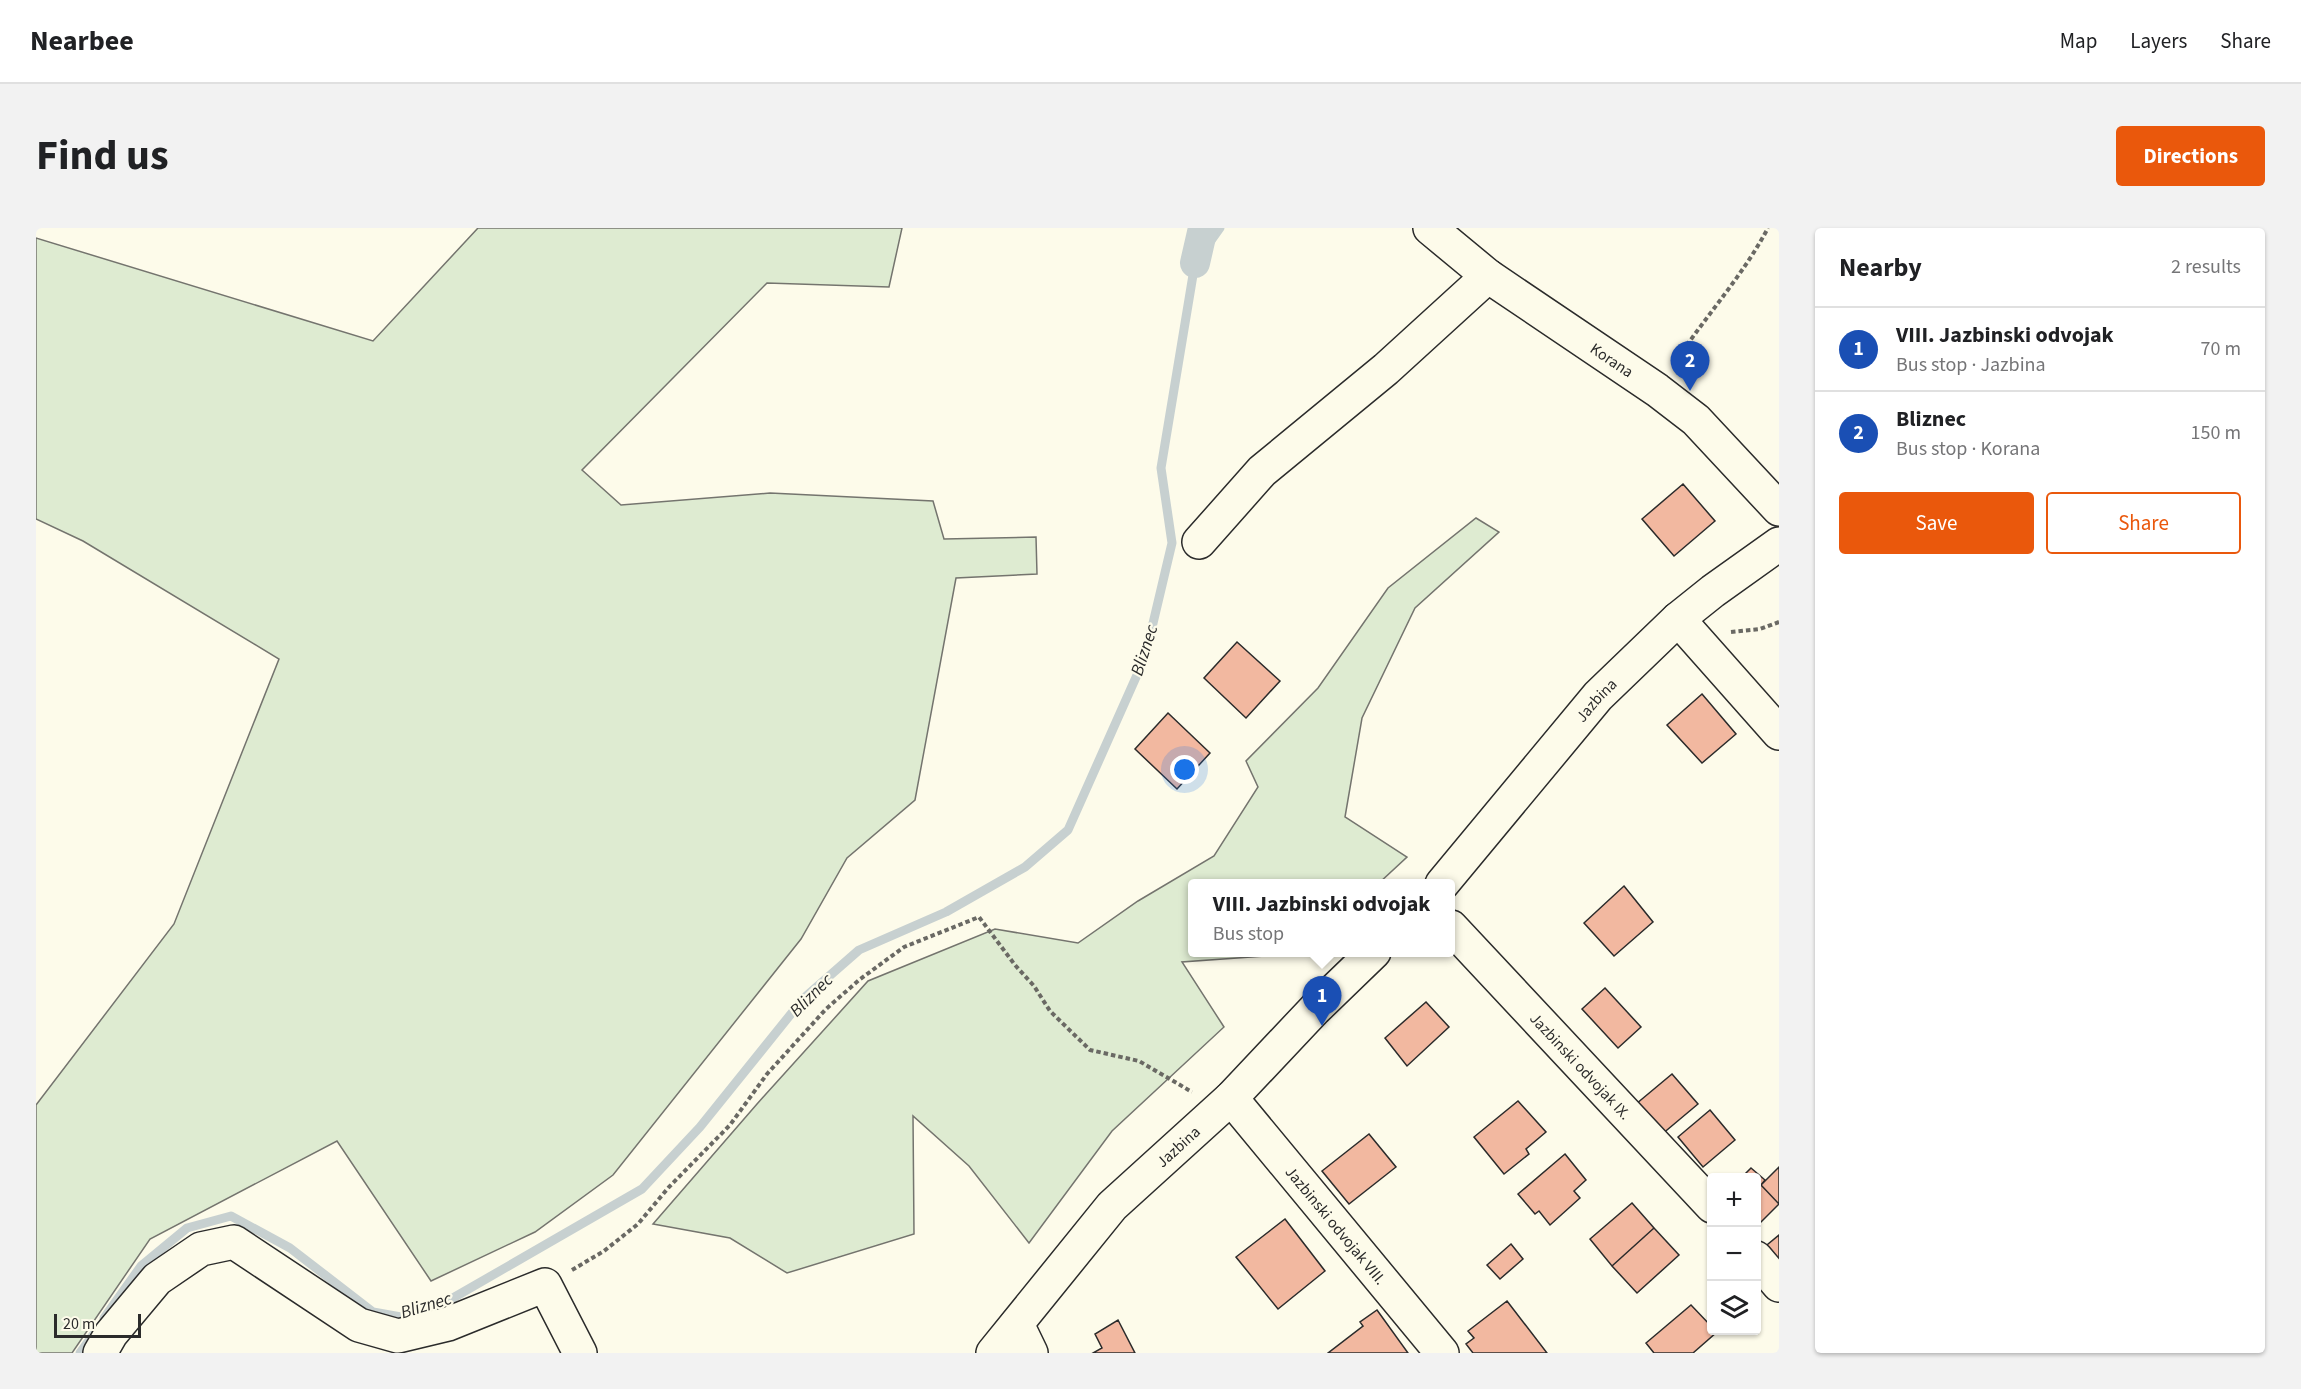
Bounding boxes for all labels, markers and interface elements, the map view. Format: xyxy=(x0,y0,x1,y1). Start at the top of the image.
text: Nearbee xyxy=(30,21,134,61)
text: Map xyxy=(2060,26,2097,56)
text: Layers xyxy=(2130,26,2187,56)
text: Share xyxy=(2220,26,2271,56)
text: Find us xyxy=(36,126,169,186)
button: Directions xyxy=(2116,126,2265,186)
text: Nearby xyxy=(1839,249,1922,286)
text: 2 results xyxy=(2171,253,2241,281)
text: VIII. Jazbinski odvojak xyxy=(1896,319,2114,351)
text: 1 xyxy=(1853,335,1864,363)
text: 70 m xyxy=(2201,335,2241,363)
street label: Korana xyxy=(1586,338,1638,383)
pin: 2 xyxy=(1670,342,1710,391)
text: Bus stop · Jazbina xyxy=(1896,351,2046,379)
text: Bliznec xyxy=(1896,403,1966,435)
text: 2 xyxy=(1853,419,1864,447)
text: 150 m xyxy=(2191,419,2241,447)
text: Bus stop · Korana xyxy=(1896,435,2040,463)
button: Save xyxy=(1839,492,2034,554)
button: Share xyxy=(2046,492,2241,554)
water label: Bliznec xyxy=(1125,621,1164,679)
street label: Jazbina xyxy=(1571,674,1622,727)
your location xyxy=(1170,755,1199,784)
popup xyxy=(1188,879,1455,957)
text: VIII. Jazbinski odvojak xyxy=(1213,888,1430,920)
text: Bus stop xyxy=(1213,920,1284,948)
water label: Bliznec xyxy=(784,968,839,1023)
pin: 1 xyxy=(1302,976,1342,1026)
street label: Jazbinski odvojak IX. xyxy=(1524,1008,1636,1125)
street label: Jazbina xyxy=(1152,1121,1205,1173)
street label: Jazbinski odvojak VIII. xyxy=(1280,1162,1391,1290)
map controls xyxy=(1707,1173,1761,1335)
button: + xyxy=(1707,1173,1761,1227)
button: − xyxy=(1707,1227,1761,1281)
button: layers xyxy=(1707,1281,1761,1335)
water label: Bliznec xyxy=(397,1286,455,1325)
scale bar xyxy=(54,1311,141,1338)
text: 20 m xyxy=(63,1313,95,1335)

